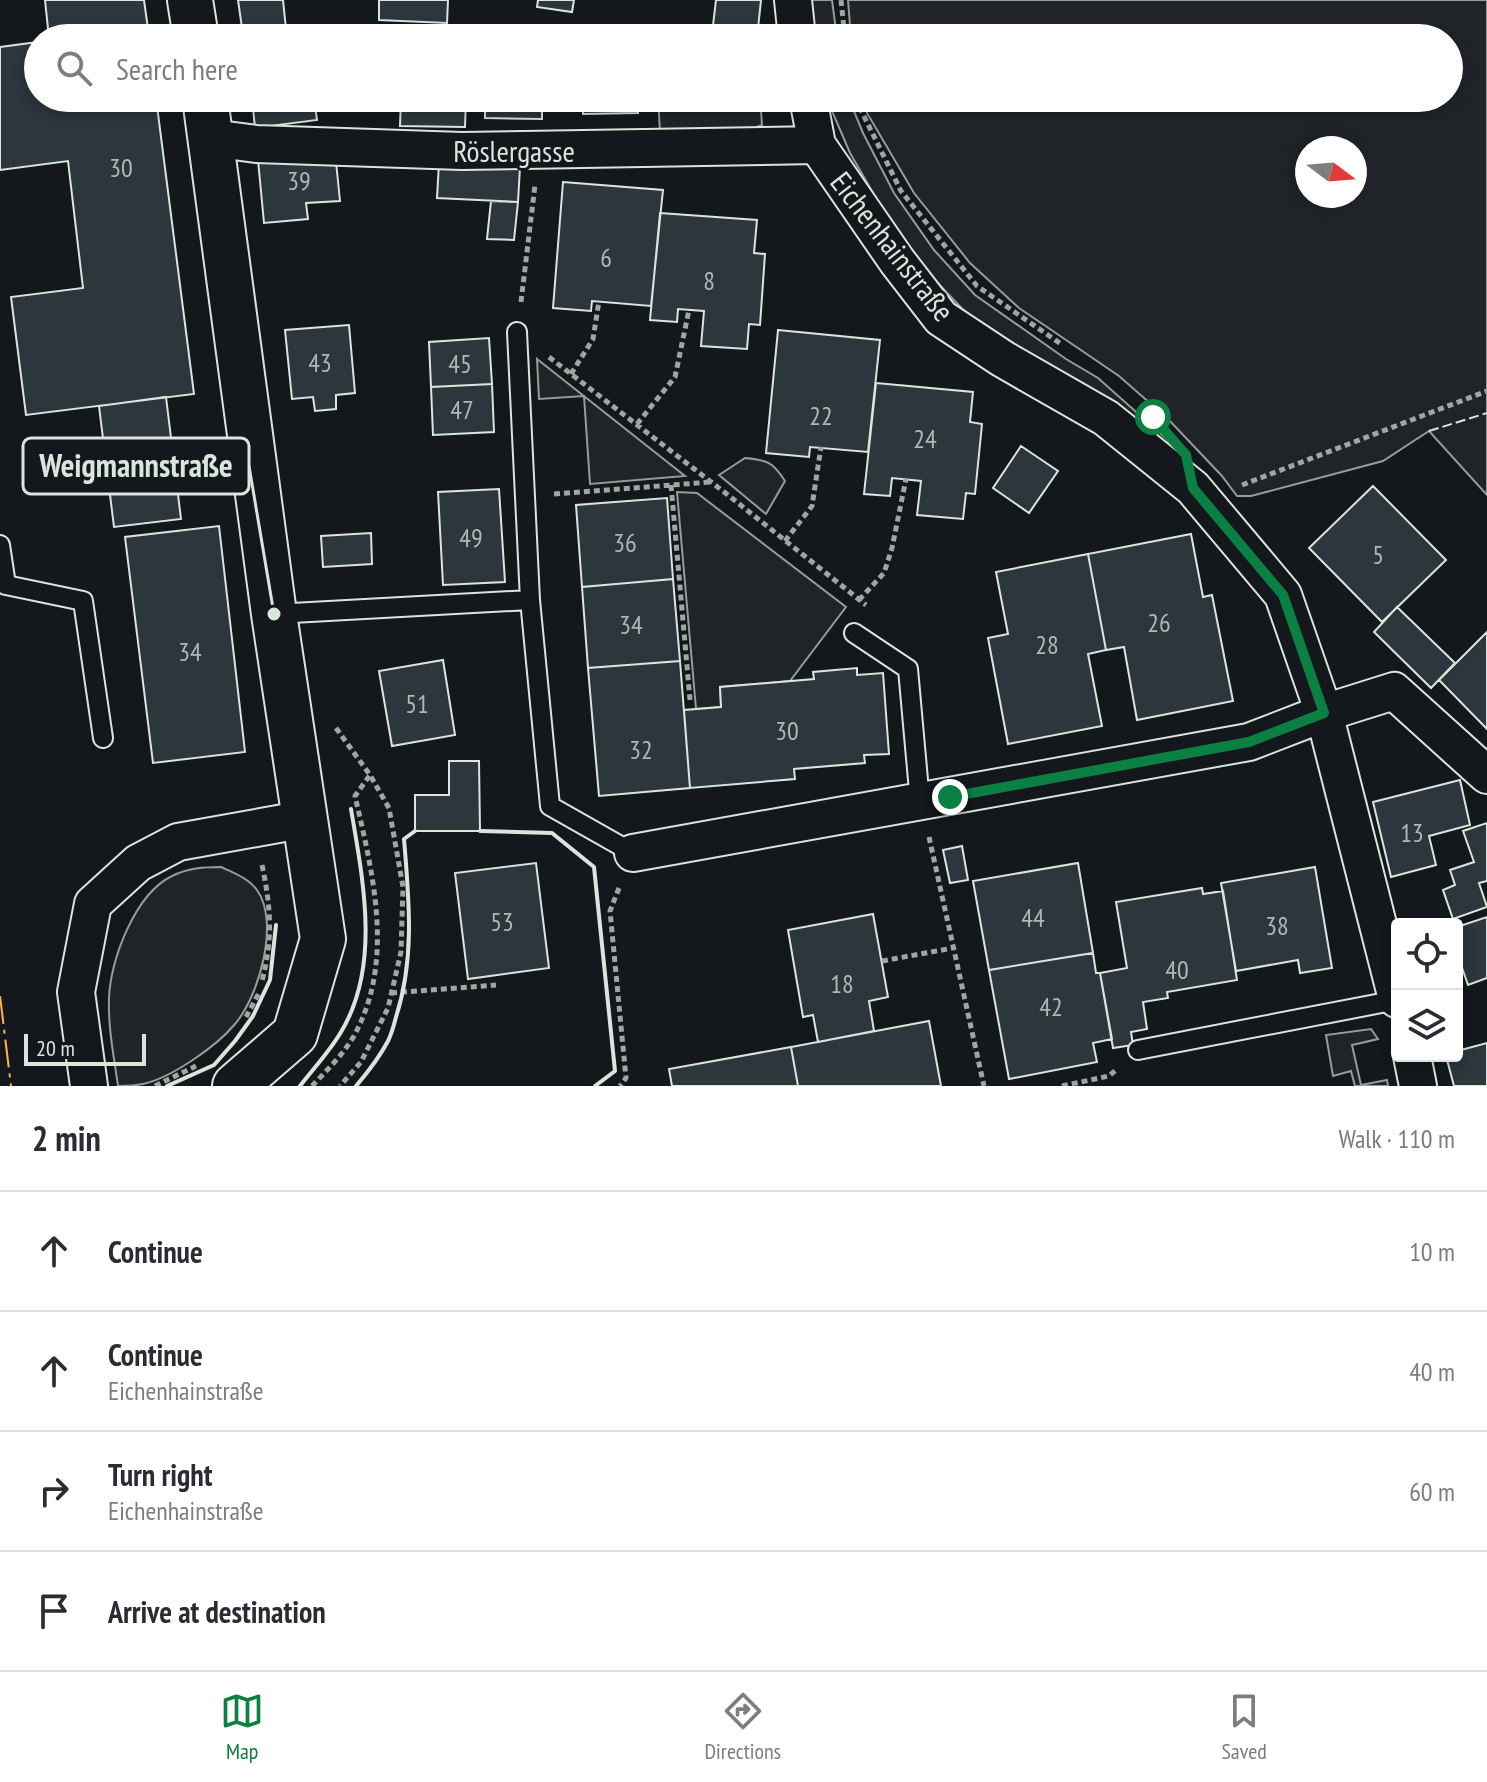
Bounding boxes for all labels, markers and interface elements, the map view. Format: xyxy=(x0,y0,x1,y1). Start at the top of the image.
search box xyxy=(24,24,1463,112)
icon: search xyxy=(52,46,96,90)
text: Search here xyxy=(116,49,238,88)
street label: Röslergasse xyxy=(453,131,575,170)
north arrow xyxy=(1295,136,1367,208)
house number: 30 xyxy=(109,151,133,184)
street label: Eichenhainstraße xyxy=(822,163,964,329)
house number: 39 xyxy=(287,164,311,197)
house number: 6 xyxy=(600,241,612,274)
house number: 8 xyxy=(703,264,715,297)
house number: 43 xyxy=(308,346,332,379)
house number: 45 xyxy=(448,347,472,380)
house number: 47 xyxy=(450,393,474,426)
house number: 22 xyxy=(809,399,833,432)
route start xyxy=(1135,399,1171,435)
house number: 24 xyxy=(913,422,937,455)
callout: Weigmannstraße xyxy=(23,438,249,494)
text: Weigmannstraße xyxy=(38,444,233,486)
house number: 49 xyxy=(459,521,483,554)
house number: 36 xyxy=(613,526,637,559)
house number: 5 xyxy=(1372,538,1384,571)
house number: 26 xyxy=(1147,606,1171,639)
house number: 34 xyxy=(619,608,643,641)
house number: 28 xyxy=(1035,628,1059,661)
house number: 34 xyxy=(178,635,202,668)
house number: 51 xyxy=(405,687,429,720)
house number: 30 xyxy=(775,714,799,747)
house number: 32 xyxy=(629,733,653,766)
route end xyxy=(932,779,968,815)
house number: 13 xyxy=(1400,816,1424,849)
house number: 44 xyxy=(1021,901,1045,934)
house number: 53 xyxy=(490,905,514,938)
house number: 38 xyxy=(1265,909,1289,942)
map controls xyxy=(1391,918,1463,1062)
button: locate xyxy=(1391,918,1463,990)
house number: 40 xyxy=(1165,953,1189,986)
house number: 18 xyxy=(830,967,854,1000)
house number: 42 xyxy=(1039,990,1063,1023)
button: layers xyxy=(1391,990,1463,1062)
scale bar xyxy=(24,1030,146,1066)
text: 20 m xyxy=(36,1034,75,1062)
text: 2 min xyxy=(32,1116,101,1160)
text: Walk · 110 m xyxy=(1338,1122,1455,1155)
icon: ahead xyxy=(32,1229,76,1273)
text: Continue xyxy=(108,1232,203,1271)
text: 10 m xyxy=(1409,1235,1455,1268)
text: Continue xyxy=(108,1335,203,1374)
icon: ahead xyxy=(32,1349,76,1393)
text: 40 m xyxy=(1409,1355,1455,1388)
text: Eichenhainstraße xyxy=(108,1374,263,1407)
text: Turn right xyxy=(108,1455,212,1494)
icon: right xyxy=(32,1469,76,1513)
text: 60 m xyxy=(1409,1475,1455,1508)
text: Eichenhainstraße xyxy=(108,1494,263,1527)
icon: arrive xyxy=(32,1589,76,1633)
text: Arrive at destination xyxy=(108,1592,326,1631)
tab: Map xyxy=(220,1689,264,1765)
tab: Directions xyxy=(705,1689,781,1765)
tab: Saved xyxy=(1221,1689,1267,1765)

